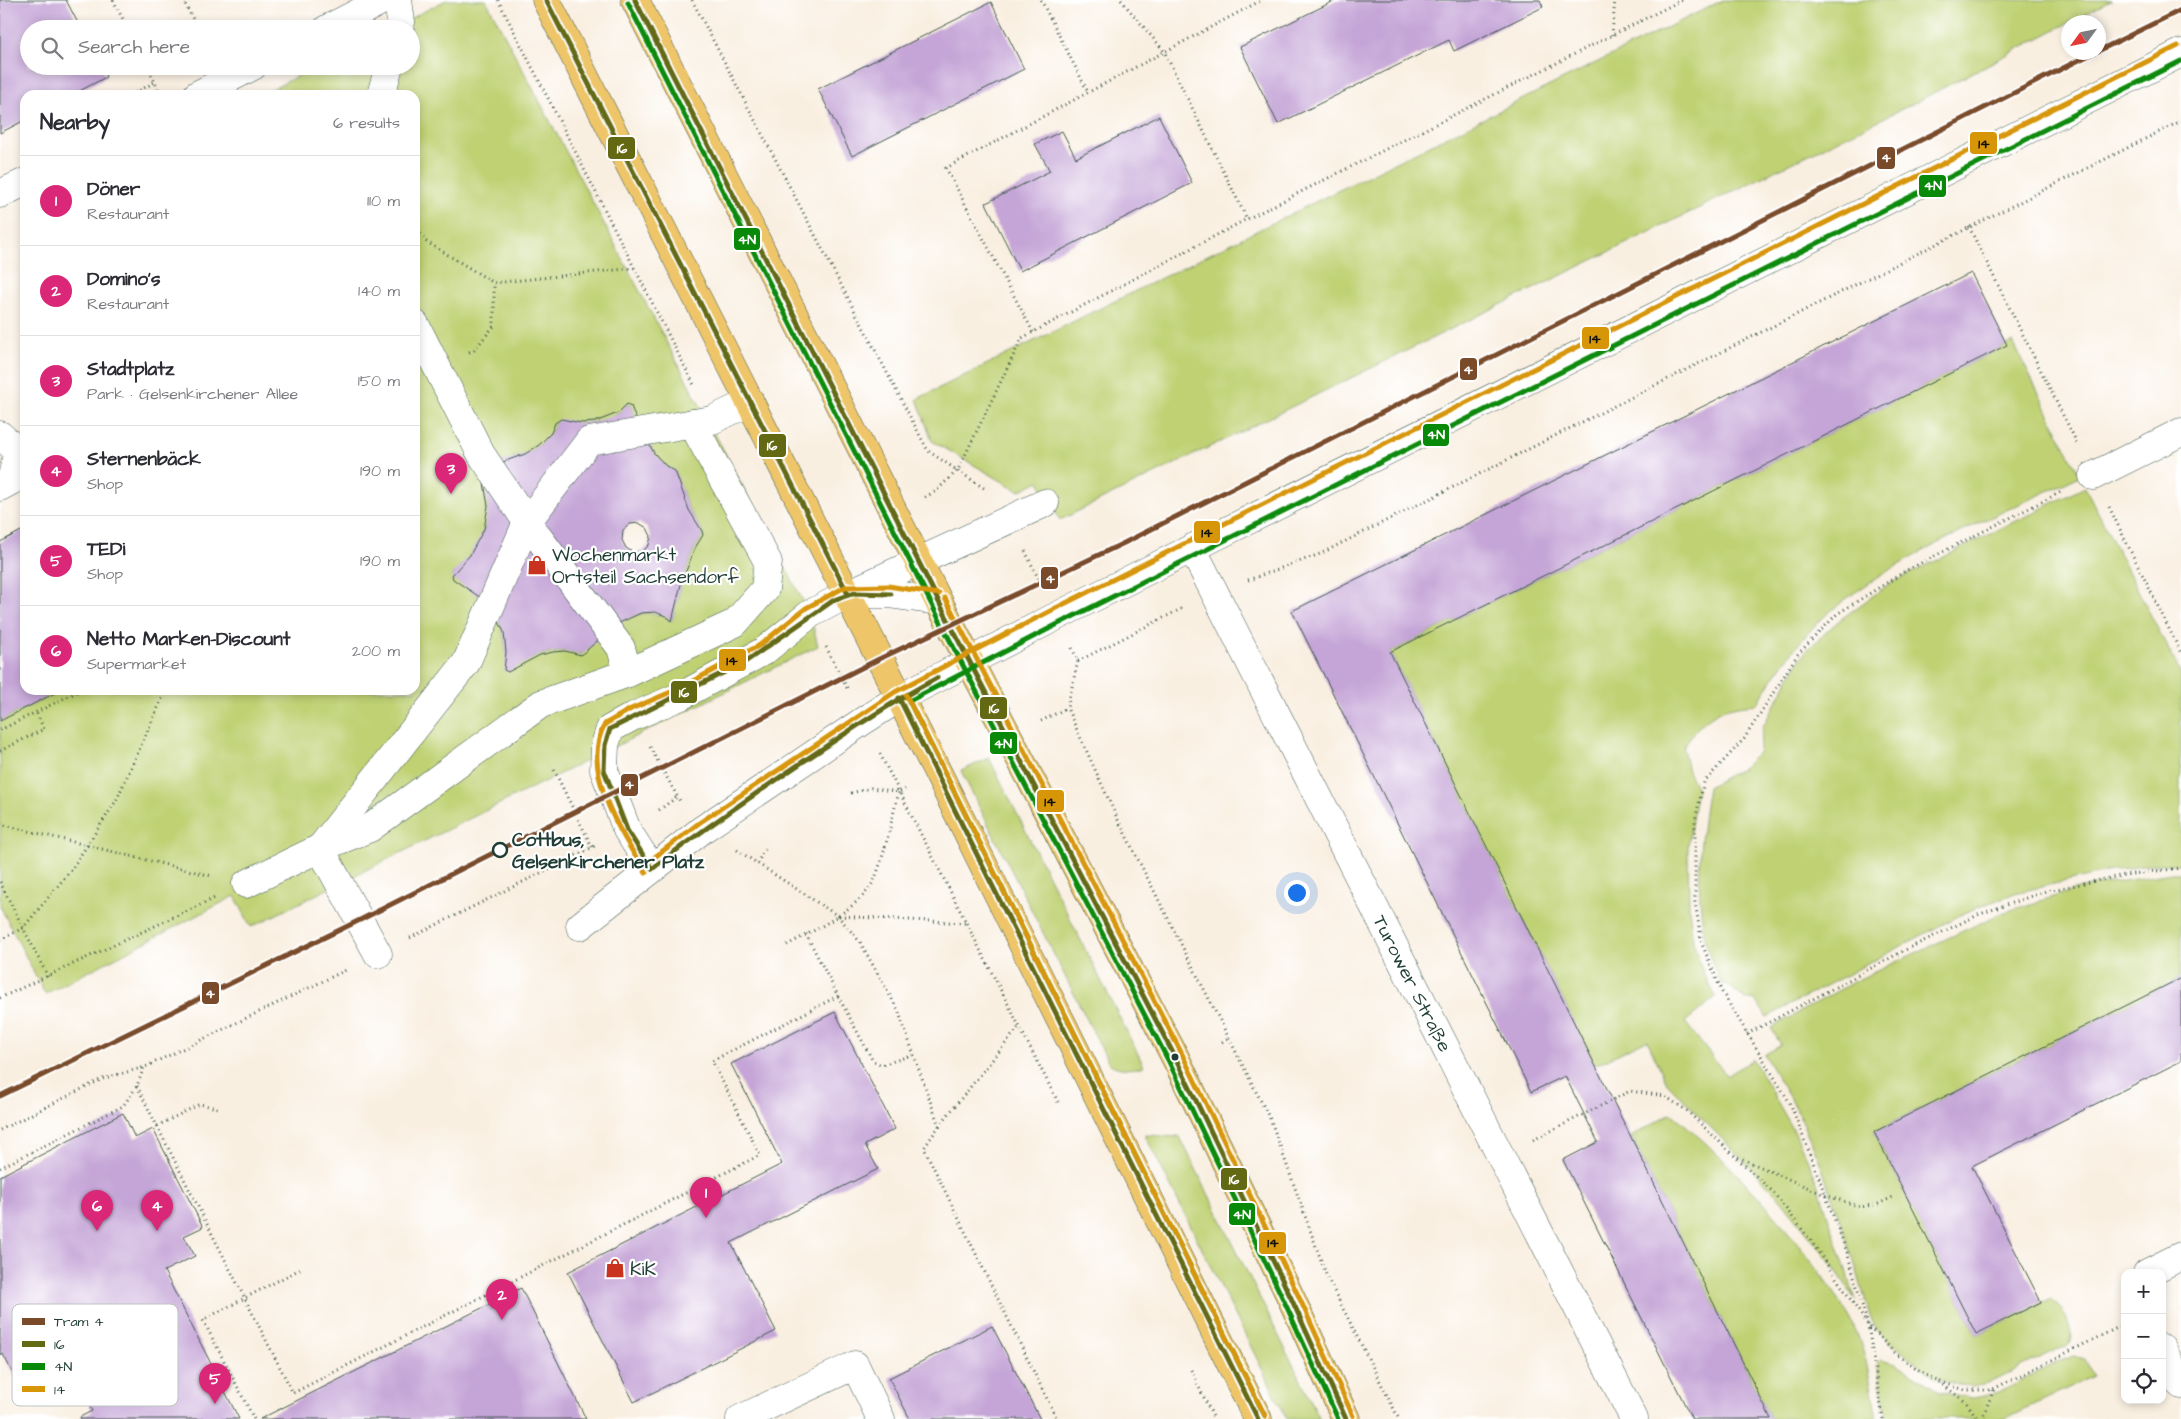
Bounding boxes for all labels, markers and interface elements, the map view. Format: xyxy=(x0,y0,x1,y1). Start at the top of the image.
north arrow xyxy=(2061,15,2106,60)
search box xyxy=(20,20,420,75)
icon: search xyxy=(38,34,66,62)
text: Search here xyxy=(78,34,190,61)
text: Nearby xyxy=(40,108,110,137)
text: 6 results xyxy=(333,112,400,134)
line badge: 14 xyxy=(1969,131,1998,155)
text: 14 xyxy=(1978,134,1990,154)
line badge: 16 xyxy=(607,136,636,160)
text: 16 xyxy=(617,139,628,159)
line badge: 4 xyxy=(1876,146,1896,170)
text: 4 xyxy=(1881,148,1891,168)
line badge: 4N xyxy=(1918,174,1947,198)
text: Döner xyxy=(87,176,140,203)
text: 4N xyxy=(1924,176,1942,196)
text: 1 xyxy=(55,190,57,212)
text: 110 m xyxy=(367,190,400,212)
text: Restaurant xyxy=(87,203,169,225)
line badge: 4N xyxy=(733,227,761,251)
text: 4N xyxy=(738,230,756,250)
text: Domino's xyxy=(87,266,160,293)
text: 2 xyxy=(51,280,61,302)
text: 140 m xyxy=(358,280,400,302)
text: Restaurant xyxy=(87,293,169,315)
line badge: 14 xyxy=(1581,326,1610,350)
text: 14 xyxy=(1589,329,1601,349)
text: Stadtplatz xyxy=(87,356,174,383)
line badge: 4 xyxy=(1459,357,1478,381)
text: 4 xyxy=(1463,360,1473,380)
text: 3 xyxy=(52,370,60,392)
text: 150 m xyxy=(358,370,400,392)
text: Park · Gelsenkirchener Allee xyxy=(87,383,298,405)
line badge: 4N xyxy=(1422,423,1450,447)
text: 4N xyxy=(1427,425,1445,445)
line badge: 16 xyxy=(758,433,787,458)
text: 16 xyxy=(767,436,778,456)
text: Sternenbäck xyxy=(87,446,201,473)
pin: 3 xyxy=(435,453,467,494)
text: 4 xyxy=(51,460,61,482)
text: 190 m xyxy=(360,460,400,482)
text: Shop xyxy=(87,473,123,495)
line badge: 14 xyxy=(1193,520,1221,544)
text: 14 xyxy=(1201,523,1213,543)
text: TEDi xyxy=(87,536,125,563)
place label: Wochenmarkt Ortsteil Sachsendorf xyxy=(552,542,739,591)
text: 5 xyxy=(50,550,62,572)
text: 190 m xyxy=(360,550,400,572)
shop icon: Wochenmarkt Ortsteil Sachsendorf xyxy=(526,554,548,576)
text: Shop xyxy=(87,563,123,585)
line badge: 4 xyxy=(1040,566,1059,590)
text: 4 xyxy=(1045,569,1055,589)
text: Netto Marken-Discount xyxy=(87,626,290,653)
text: 6 xyxy=(51,640,61,662)
text: 200 m xyxy=(352,640,400,662)
line badge: 14 xyxy=(718,648,747,672)
text: 14 xyxy=(726,651,738,671)
text: Supermarket xyxy=(87,653,186,675)
line badge: 16 xyxy=(670,680,698,704)
text: 16 xyxy=(679,683,690,703)
line badge: 16 xyxy=(979,696,1008,720)
text: 16 xyxy=(989,699,1000,719)
line badge: 4N xyxy=(989,731,1018,755)
text: 4N xyxy=(994,734,1012,754)
line badge: 4 xyxy=(620,773,639,797)
text: 4 xyxy=(624,775,634,795)
line badge: 14 xyxy=(1036,789,1065,813)
text: 14 xyxy=(1044,792,1056,812)
place label: Cottbus, Gelsenkirchener Platz xyxy=(512,827,705,876)
marker: Cottbus, Gelsenkirchener Platz xyxy=(492,842,508,858)
your location xyxy=(1284,880,1310,906)
street label: Turower Straße xyxy=(1366,911,1458,1057)
line badge: 4 xyxy=(201,981,220,1005)
text: 4 xyxy=(205,984,215,1004)
unlabelled marker xyxy=(1170,1052,1180,1062)
line badge: 16 xyxy=(1220,1167,1248,1191)
text: 16 xyxy=(1229,1170,1240,1190)
pin: 1 xyxy=(690,1177,722,1218)
pin: 6 xyxy=(81,1190,113,1231)
pin: 4 xyxy=(141,1190,173,1231)
line badge: 4N xyxy=(1228,1202,1256,1226)
text: 4N xyxy=(1233,1205,1251,1225)
line badge: 14 xyxy=(1258,1231,1287,1255)
text: 14 xyxy=(1267,1233,1279,1253)
place label: KiK xyxy=(630,1256,656,1283)
shop icon: KiK xyxy=(604,1257,626,1279)
map controls xyxy=(2121,1269,2166,1404)
button: + xyxy=(2121,1269,2166,1314)
pin: 2 xyxy=(486,1279,518,1320)
legend xyxy=(12,1304,178,1406)
text: Tram 4 xyxy=(54,1312,104,1332)
button: − xyxy=(2121,1314,2166,1359)
text: 16 xyxy=(54,1335,65,1355)
text: 4N xyxy=(54,1357,73,1377)
button: locate xyxy=(2121,1359,2166,1404)
pin: 5 xyxy=(199,1363,231,1404)
text: 14 xyxy=(54,1380,66,1400)

